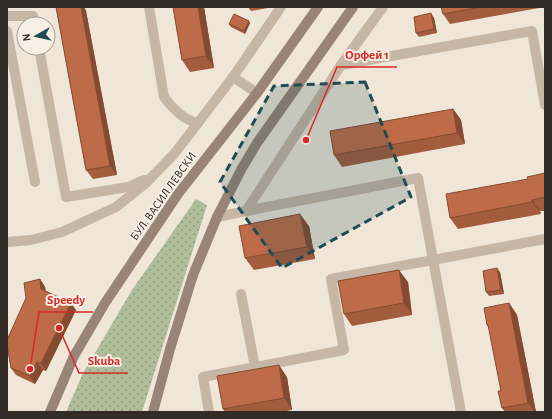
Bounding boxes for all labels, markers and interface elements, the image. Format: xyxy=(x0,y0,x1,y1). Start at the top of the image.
north arrow xyxy=(16,16,56,56)
text: N xyxy=(21,33,33,42)
callout: Орфей 1 xyxy=(337,42,397,67)
text: Орфей 1 xyxy=(345,49,389,62)
street label: БУЛ. ВАСИЛ ЛЕВСКИ xyxy=(128,149,198,243)
callout: Speedy xyxy=(39,287,93,312)
text: Speedy xyxy=(47,294,85,307)
callout: Skuba xyxy=(79,348,128,373)
text: Skuba xyxy=(88,355,120,368)

